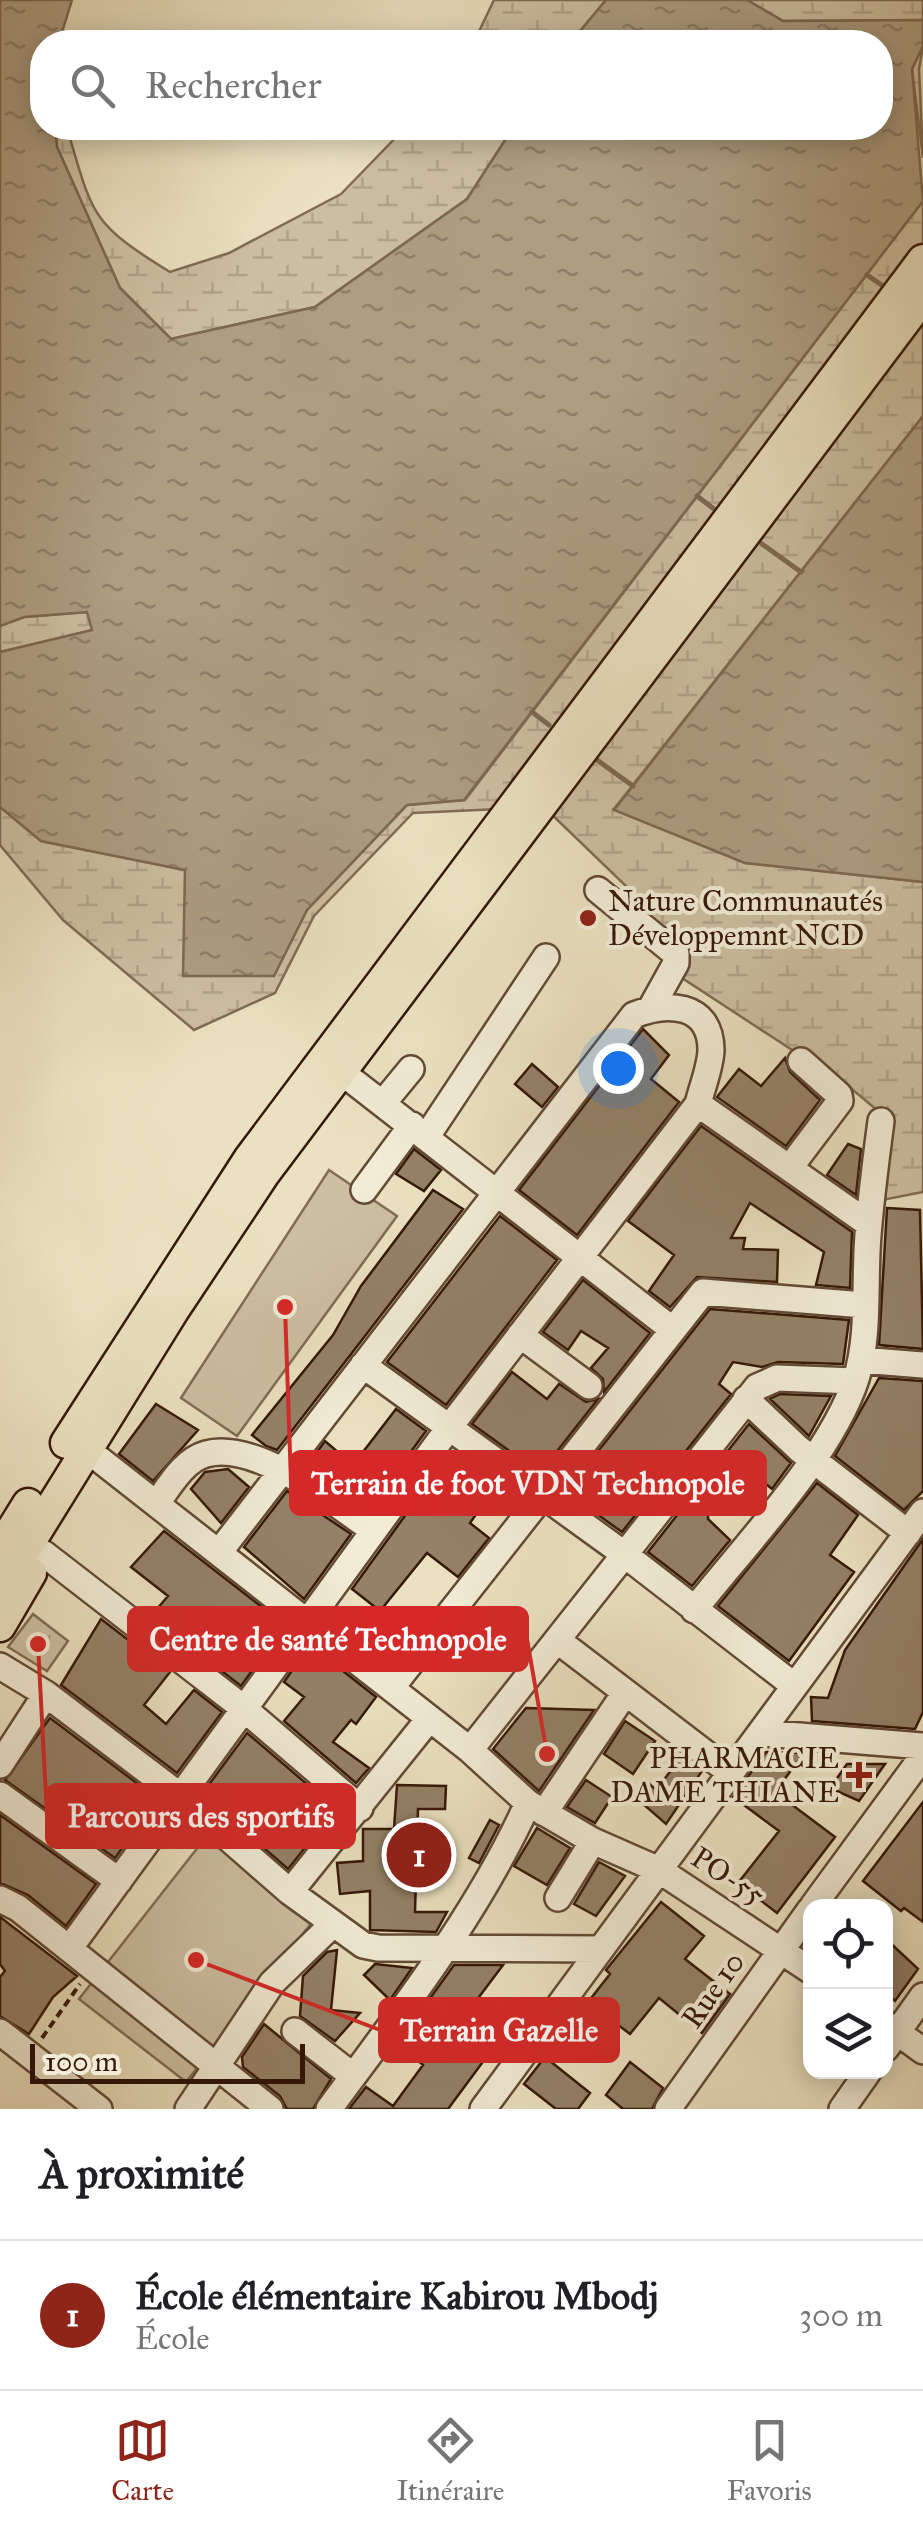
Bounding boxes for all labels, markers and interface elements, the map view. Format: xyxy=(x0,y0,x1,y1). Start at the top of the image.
search box xyxy=(30,30,893,140)
icon: search xyxy=(65,58,120,113)
text: Rechercher xyxy=(145,62,321,108)
place label: Nature Communautés Développemnt NCD xyxy=(608,883,883,953)
marker: Nature Communautés Développemnt NCD xyxy=(577,907,599,929)
your location xyxy=(593,1043,644,1094)
callout: Terrain de foot VDN Technopole xyxy=(291,1452,765,1514)
text: Terrain de foot VDN Technopole xyxy=(311,1464,745,1503)
callout: Centre de santé Technopole xyxy=(129,1608,527,1670)
text: Centre de santé Technopole xyxy=(149,1620,507,1659)
place label: PHARMACIE DAME THIANE xyxy=(610,1740,839,1810)
marker: PHARMACIE DAME THIANE xyxy=(848,1764,870,1786)
callout: Parcours des sportifs xyxy=(47,1785,354,1847)
text: Parcours des sportifs xyxy=(67,1797,335,1836)
pin: 1 xyxy=(386,1818,452,1892)
street label: PO-55 xyxy=(685,1839,771,1913)
map controls xyxy=(803,1899,893,2079)
button: locate xyxy=(803,1899,893,1989)
street label: Rue 10 xyxy=(674,1945,752,2035)
button: layers xyxy=(803,1989,893,2079)
callout: Terrain Gazelle xyxy=(380,1999,618,2061)
text: Terrain Gazelle xyxy=(400,2011,598,2050)
scale bar xyxy=(30,2039,305,2084)
text: 100 m xyxy=(45,2044,118,2079)
text: À proximité xyxy=(40,2148,244,2200)
text: École élémentaire Kabirou Mbodj xyxy=(135,2273,659,2319)
text: 1 xyxy=(66,2296,79,2335)
text: 300 m xyxy=(799,2296,883,2335)
text: École xyxy=(135,2319,210,2358)
tab: Carte xyxy=(111,2413,174,2508)
tab: Itinéraire xyxy=(397,2413,504,2508)
tab: Favoris xyxy=(727,2413,812,2508)

